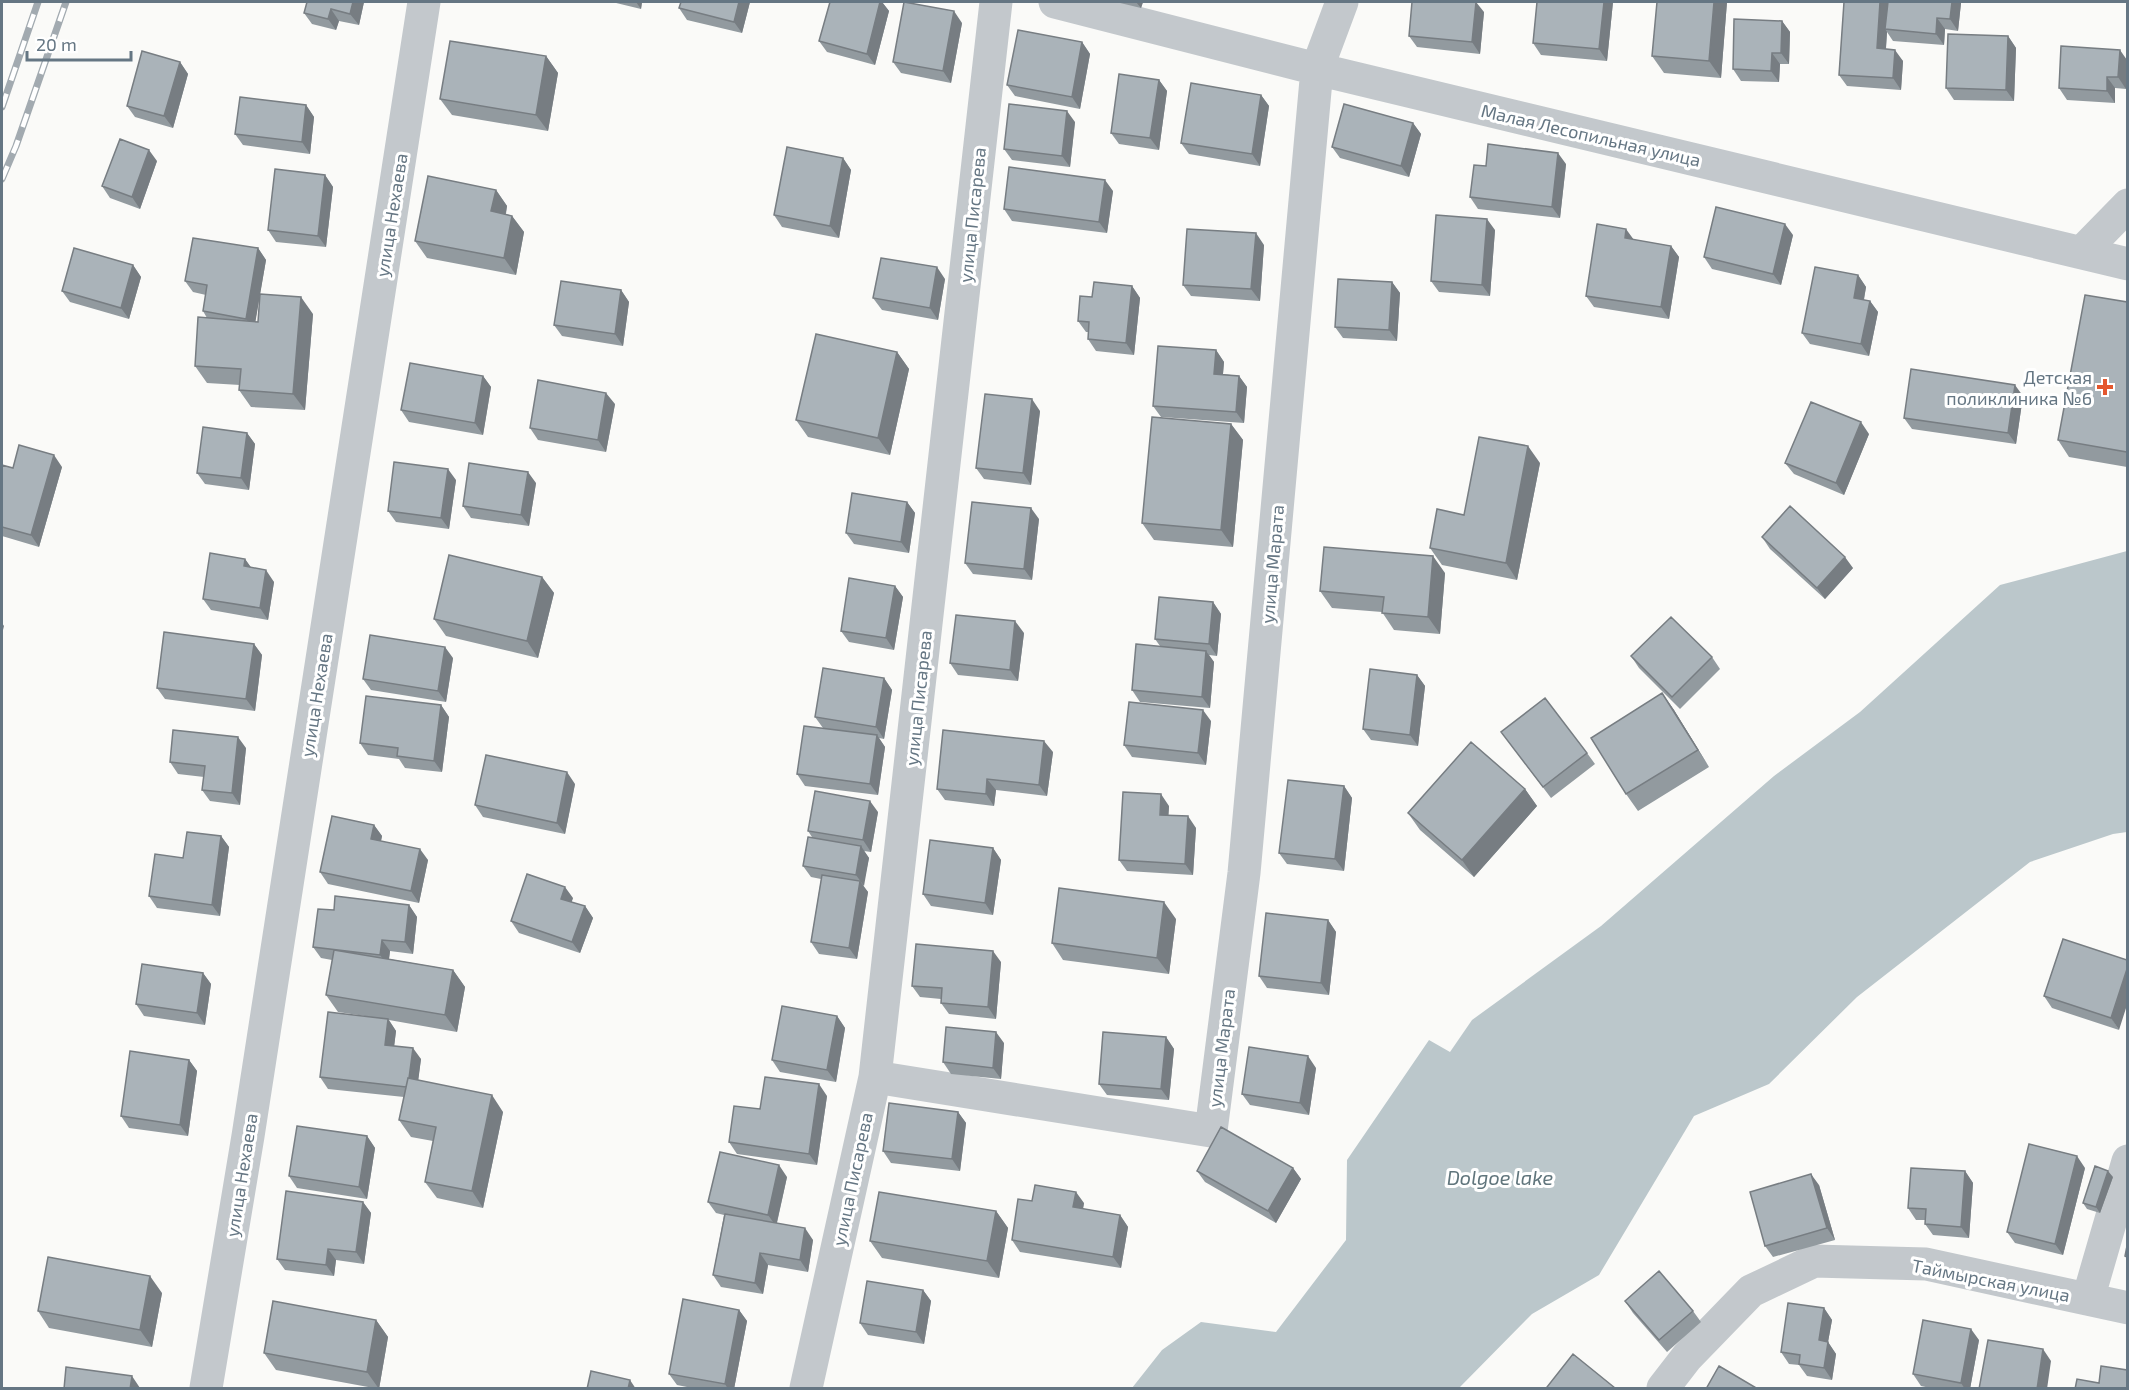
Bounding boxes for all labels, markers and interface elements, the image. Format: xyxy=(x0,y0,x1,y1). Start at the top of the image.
scale bar xyxy=(27,24,130,62)
text: 20 m xyxy=(36,33,77,55)
street label: Малая Лесопильная улица xyxy=(1479,99,1703,171)
street label: улица Писарева xyxy=(954,146,990,284)
street label: улица Нехаева xyxy=(370,152,412,278)
place label: Детская поликлиника №6 xyxy=(1946,366,2092,409)
marker: Детская поликлиника №6 xyxy=(2096,378,2114,396)
street label: улица Марата xyxy=(1256,504,1288,624)
street label: улица Писарева xyxy=(900,629,936,767)
street label: улица Нехаева xyxy=(295,632,337,758)
street label: улица Марата xyxy=(1203,988,1239,1108)
street label: улица Писарева xyxy=(827,1110,877,1248)
street label: улица Нехаева xyxy=(220,1112,262,1238)
water label: Dolgoe lake xyxy=(1447,1165,1554,1189)
street label: Таймырская улица xyxy=(1910,1254,2072,1306)

